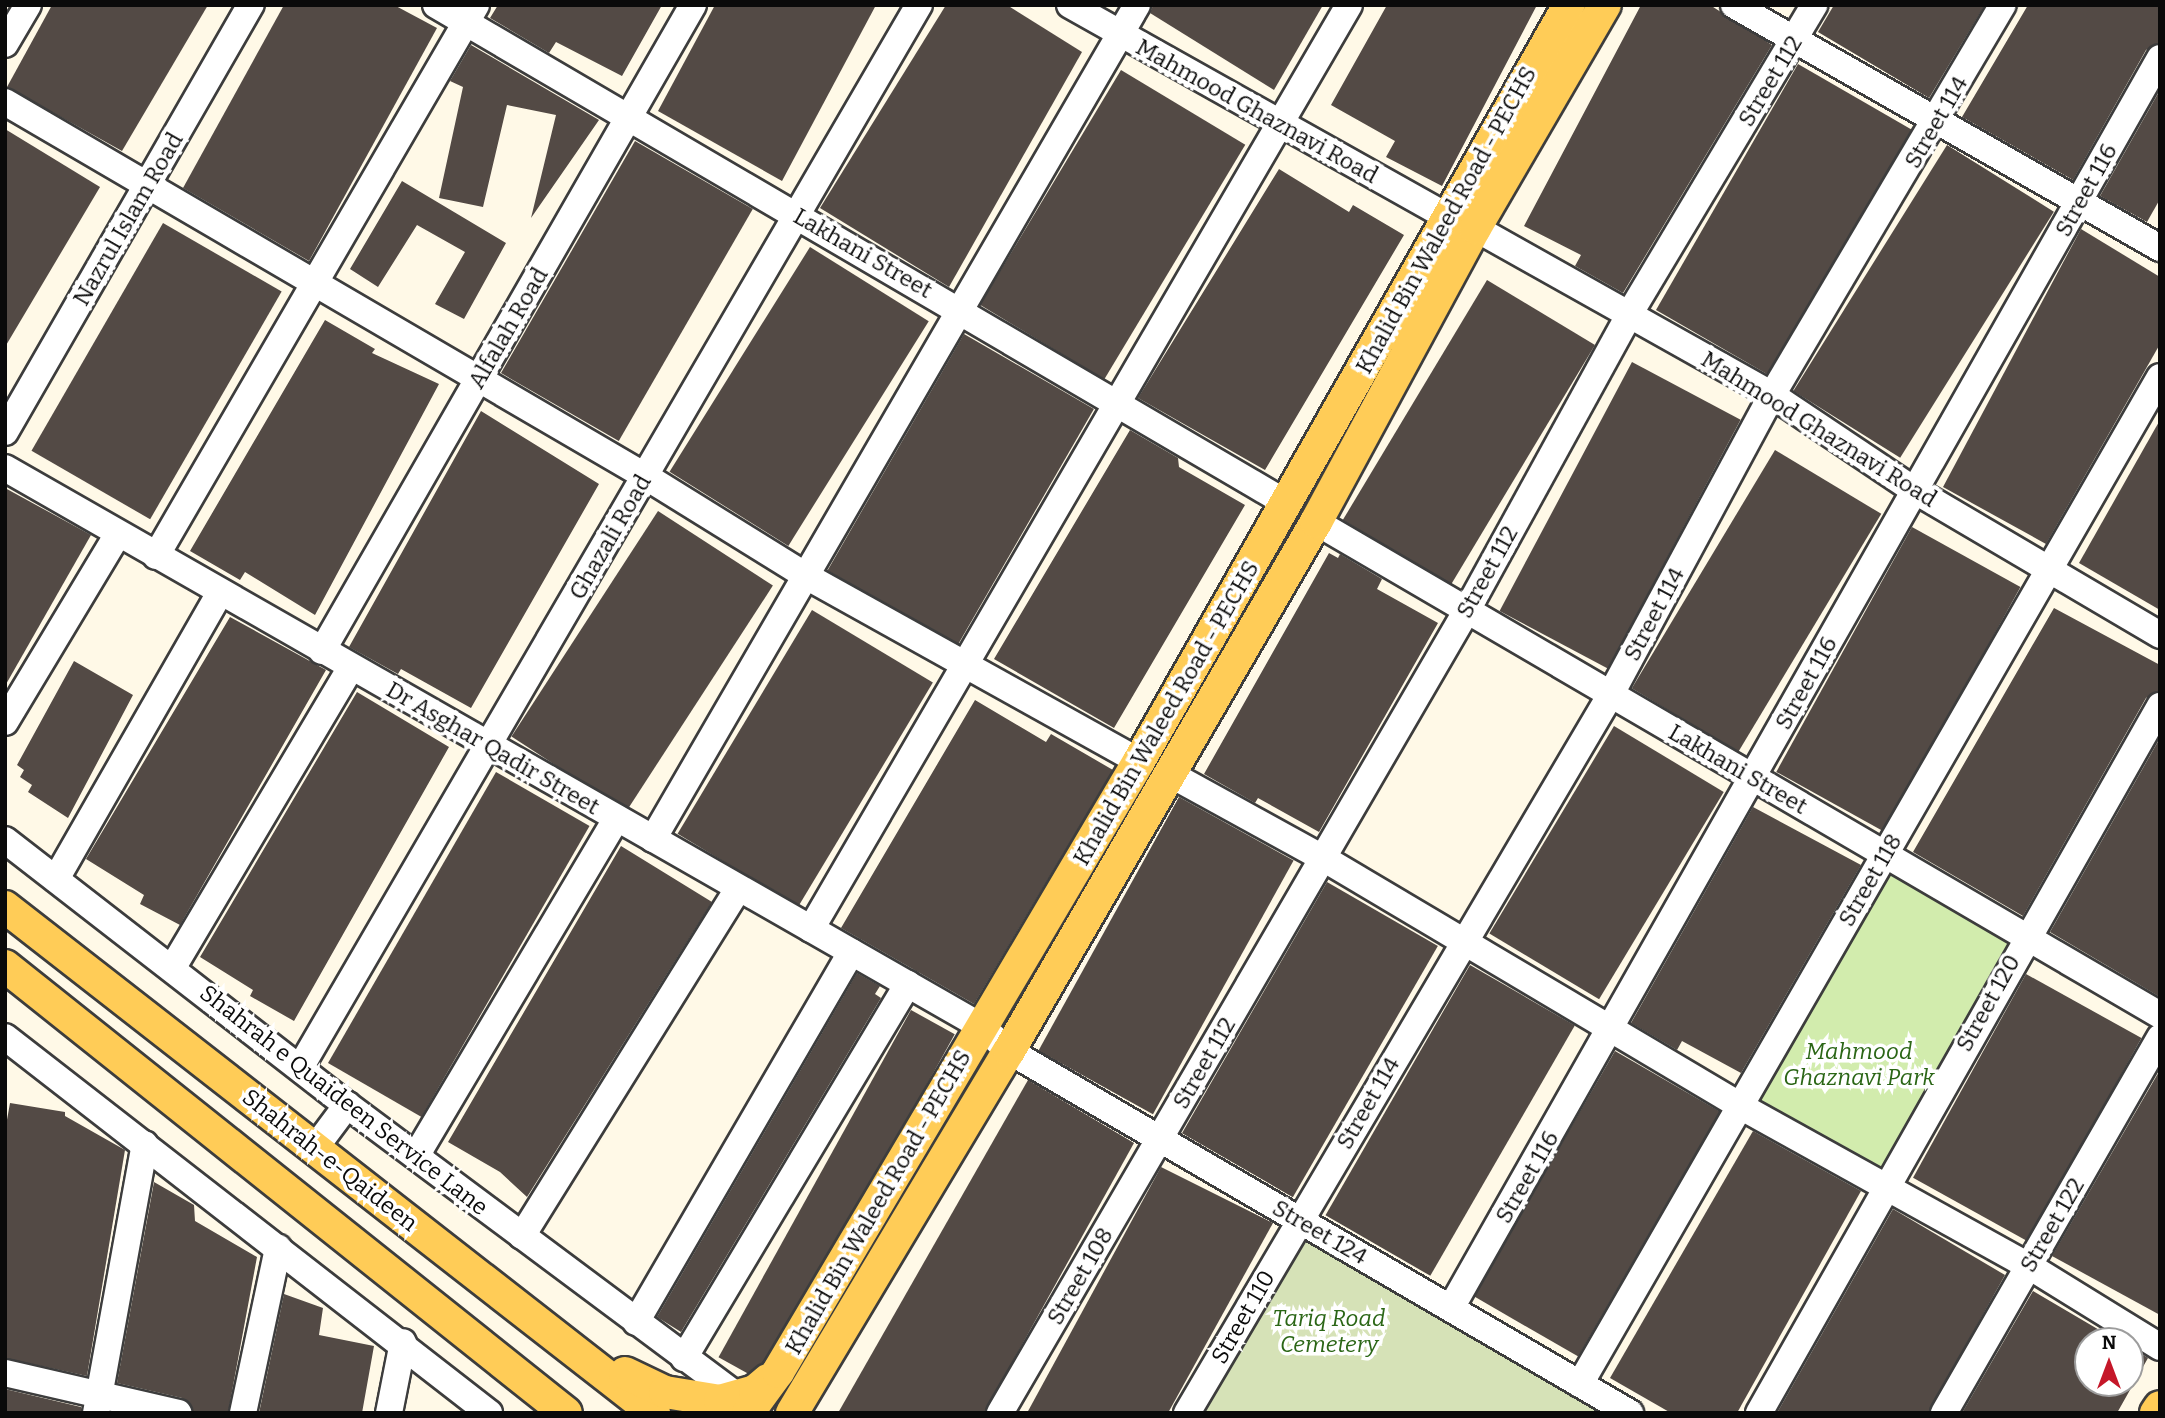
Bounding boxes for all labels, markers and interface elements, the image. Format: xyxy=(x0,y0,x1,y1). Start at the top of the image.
street label: Street 112 xyxy=(1732,31,1808,131)
street label: Mahmood Ghaznavi Road xyxy=(1131,33,1383,189)
street label: Khalid Bin Waleed Road - PECHS xyxy=(1350,62,1542,378)
street label: Street 114 xyxy=(1899,71,1973,173)
street label: Nazrul Islam Road xyxy=(67,128,189,310)
street label: Street 116 xyxy=(2049,139,2123,241)
street label: Lakhani Street xyxy=(789,202,937,304)
street label: Alfalah Road xyxy=(462,263,554,393)
street label: Mahmood Ghaznavi Road xyxy=(1696,345,1942,513)
street label: Ghazali Road xyxy=(563,470,657,604)
street label: Street 112 xyxy=(1451,521,1523,623)
street label: Khalid Bin Waleed Road - PECHS xyxy=(1067,556,1265,870)
street label: Street 114 xyxy=(1618,563,1690,665)
street label: Street 116 xyxy=(1769,632,1843,734)
street label: Dr Asghar Qadir Street xyxy=(381,676,605,820)
street label: Lakhani Street xyxy=(1664,718,1812,820)
street label: Street 118 xyxy=(1833,829,1907,931)
street label: Street 120 xyxy=(1950,950,2026,1056)
street label: Shahrah e Quaideen Service Lane xyxy=(195,979,493,1221)
street label: Street 112 xyxy=(1167,1012,1241,1114)
park label: Mahmood Ghaznavi Park xyxy=(1783,1037,1935,1091)
street label: Khalid Bin Waleed Road - PECHS xyxy=(779,1045,977,1359)
street label: Street 114 xyxy=(1331,1052,1405,1154)
street label: Shahrah-e-Qaideen xyxy=(237,1083,423,1237)
street label: Street 116 xyxy=(1490,1126,1564,1228)
street label: Street 122 xyxy=(2014,1173,2090,1277)
street label: Street 124 xyxy=(1268,1194,1372,1270)
street label: Street 108 xyxy=(1041,1223,1119,1329)
street label: Street 110 xyxy=(1205,1266,1281,1368)
park label: Tariq Road Cemetery xyxy=(1272,1304,1386,1358)
north arrow xyxy=(2074,1327,2144,1397)
text: N xyxy=(2102,1331,2116,1354)

